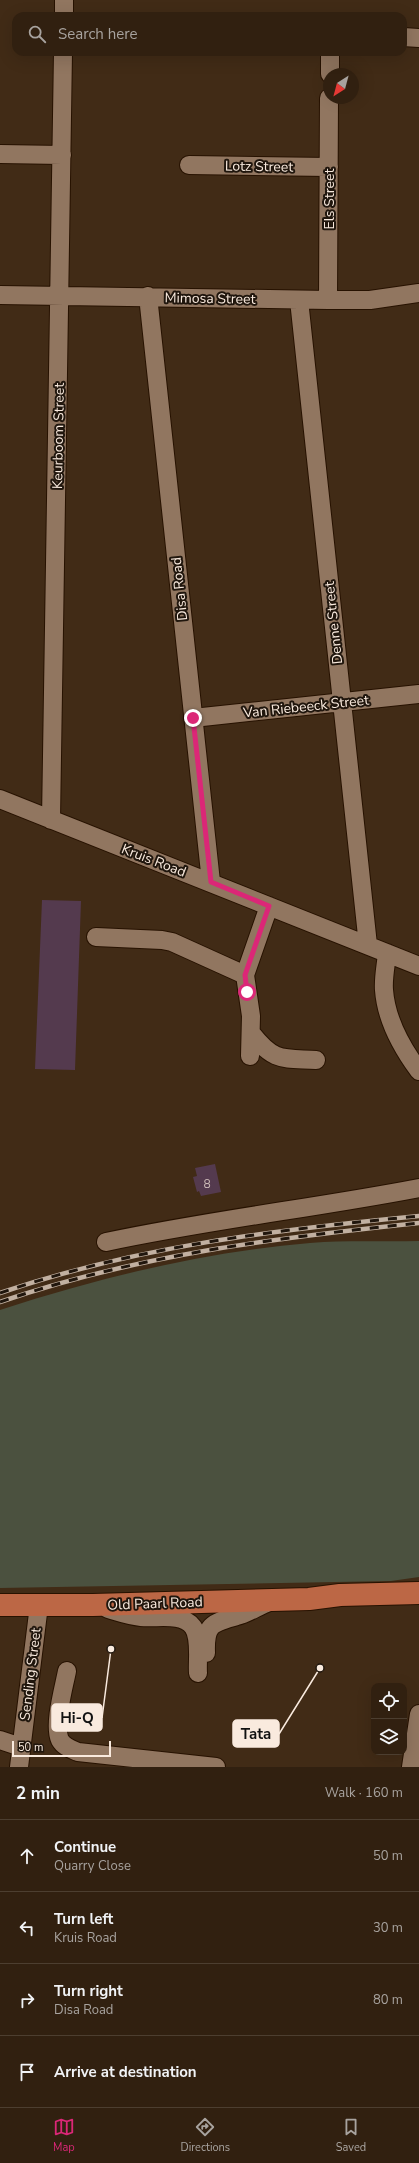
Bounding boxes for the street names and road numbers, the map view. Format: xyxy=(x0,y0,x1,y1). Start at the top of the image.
street label: Lotz Street xyxy=(225,156,293,177)
street label: Els Street xyxy=(320,169,339,229)
street label: Mimosa Street xyxy=(164,288,256,309)
street label: Keurboom Street xyxy=(48,383,69,489)
street label: Disa Road xyxy=(167,556,192,622)
street label: Denne Street xyxy=(320,581,347,665)
street label: Van Riebeeck Street xyxy=(241,690,370,723)
street label: Kruis Road xyxy=(119,839,189,881)
street label: Old Paarl Road xyxy=(107,1592,203,1615)
street label: Sending Street xyxy=(15,1626,46,1722)

